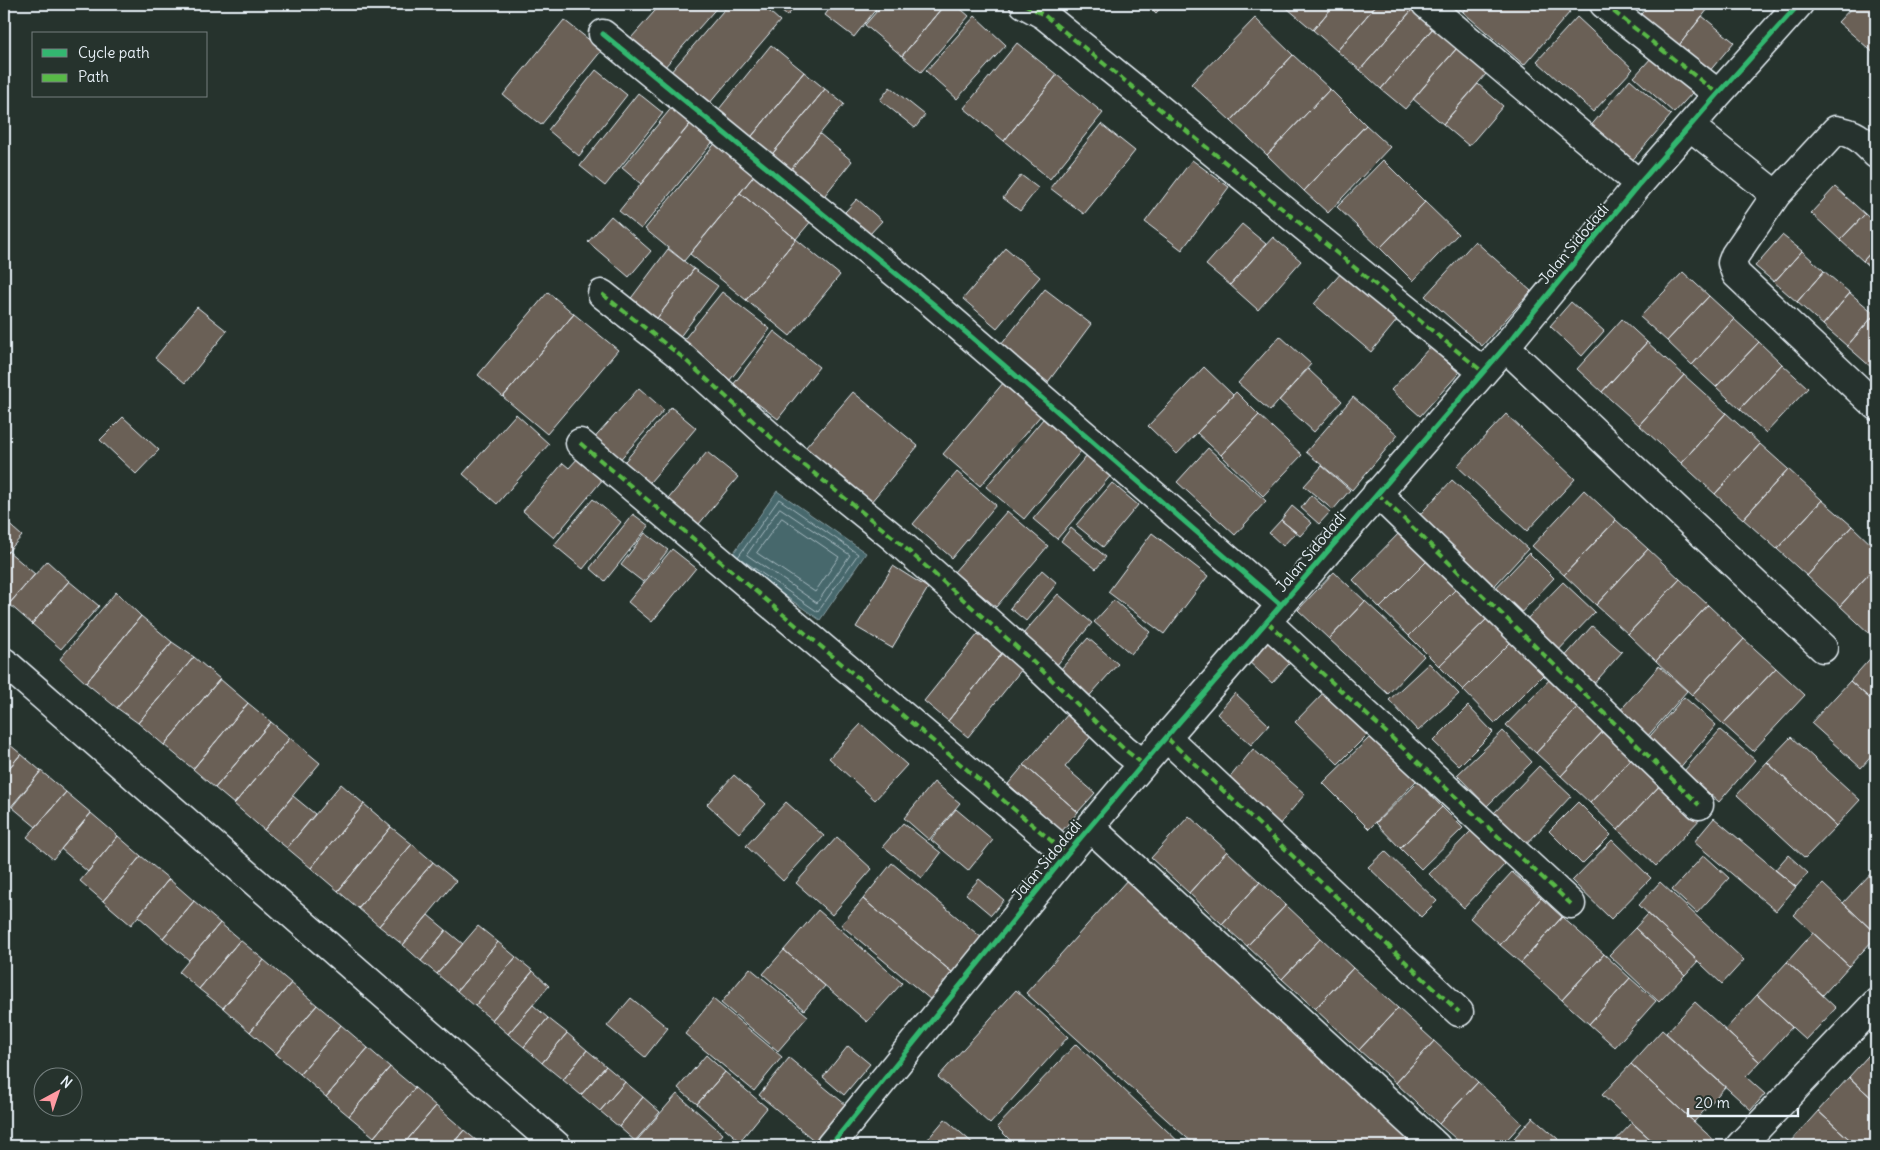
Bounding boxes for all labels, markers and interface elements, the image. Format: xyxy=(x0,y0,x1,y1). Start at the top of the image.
legend xyxy=(32,32,208,98)
text: Cycle path xyxy=(78,43,150,62)
text: Path xyxy=(78,67,109,86)
street label: Jalan Sidodadi xyxy=(1535,200,1613,288)
street label: Jalan Sidodadi xyxy=(1272,508,1350,596)
street label: Jalan Sidodadi xyxy=(1008,816,1086,904)
north arrow xyxy=(32,1068,82,1118)
text: N xyxy=(57,1072,76,1092)
scale bar xyxy=(1688,1085,1798,1117)
text: 20 m xyxy=(1695,1093,1730,1112)

